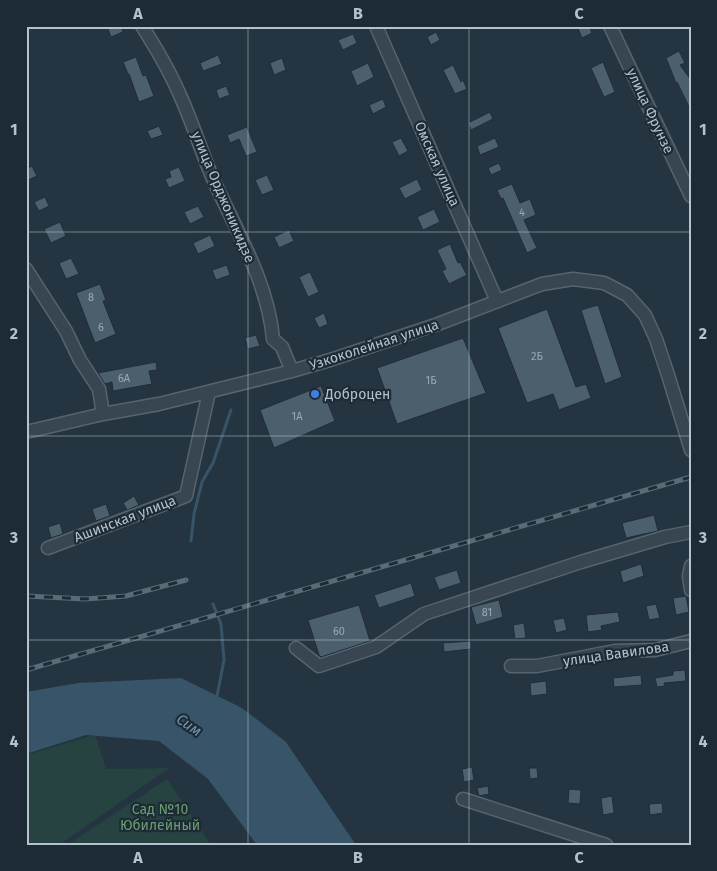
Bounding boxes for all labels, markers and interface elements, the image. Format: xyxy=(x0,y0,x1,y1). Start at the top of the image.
text: A xyxy=(132,4,143,23)
text: B xyxy=(353,4,363,23)
text: C xyxy=(574,4,584,23)
street label: улица Фрунзе xyxy=(623,66,677,156)
street label: Омская улица xyxy=(411,119,463,209)
text: 1 xyxy=(10,120,18,139)
text: 1 xyxy=(699,120,707,139)
street label: улица Орджоникидзе xyxy=(188,129,258,265)
house number: 4 xyxy=(519,206,525,219)
house number: 8 xyxy=(88,291,94,304)
street label: Узкоколейная улица xyxy=(307,316,441,374)
house number: 6 xyxy=(98,321,104,334)
text: 2 xyxy=(10,324,18,343)
text: 2 xyxy=(699,324,707,343)
house number: 2Б xyxy=(531,350,544,363)
house number: 6А xyxy=(118,372,131,385)
house number: 1Б xyxy=(425,374,437,387)
place label: Доброцен xyxy=(324,386,390,403)
marker: Доброцен xyxy=(309,388,321,400)
house number: 1А xyxy=(291,410,303,423)
street label: Ашинская улица xyxy=(72,492,178,546)
text: 3 xyxy=(9,528,18,547)
text: 3 xyxy=(698,528,707,547)
house number: 81 xyxy=(482,606,492,619)
house number: 60 xyxy=(333,625,345,638)
street label: улица Вавилова xyxy=(562,638,670,670)
water label: Сим xyxy=(173,710,205,740)
text: 4 xyxy=(9,732,19,751)
text: 4 xyxy=(698,732,708,751)
park label: Сад №10 Юбилейный xyxy=(120,801,200,834)
text: A xyxy=(132,848,143,867)
text: B xyxy=(353,848,363,867)
text: C xyxy=(574,848,584,867)

